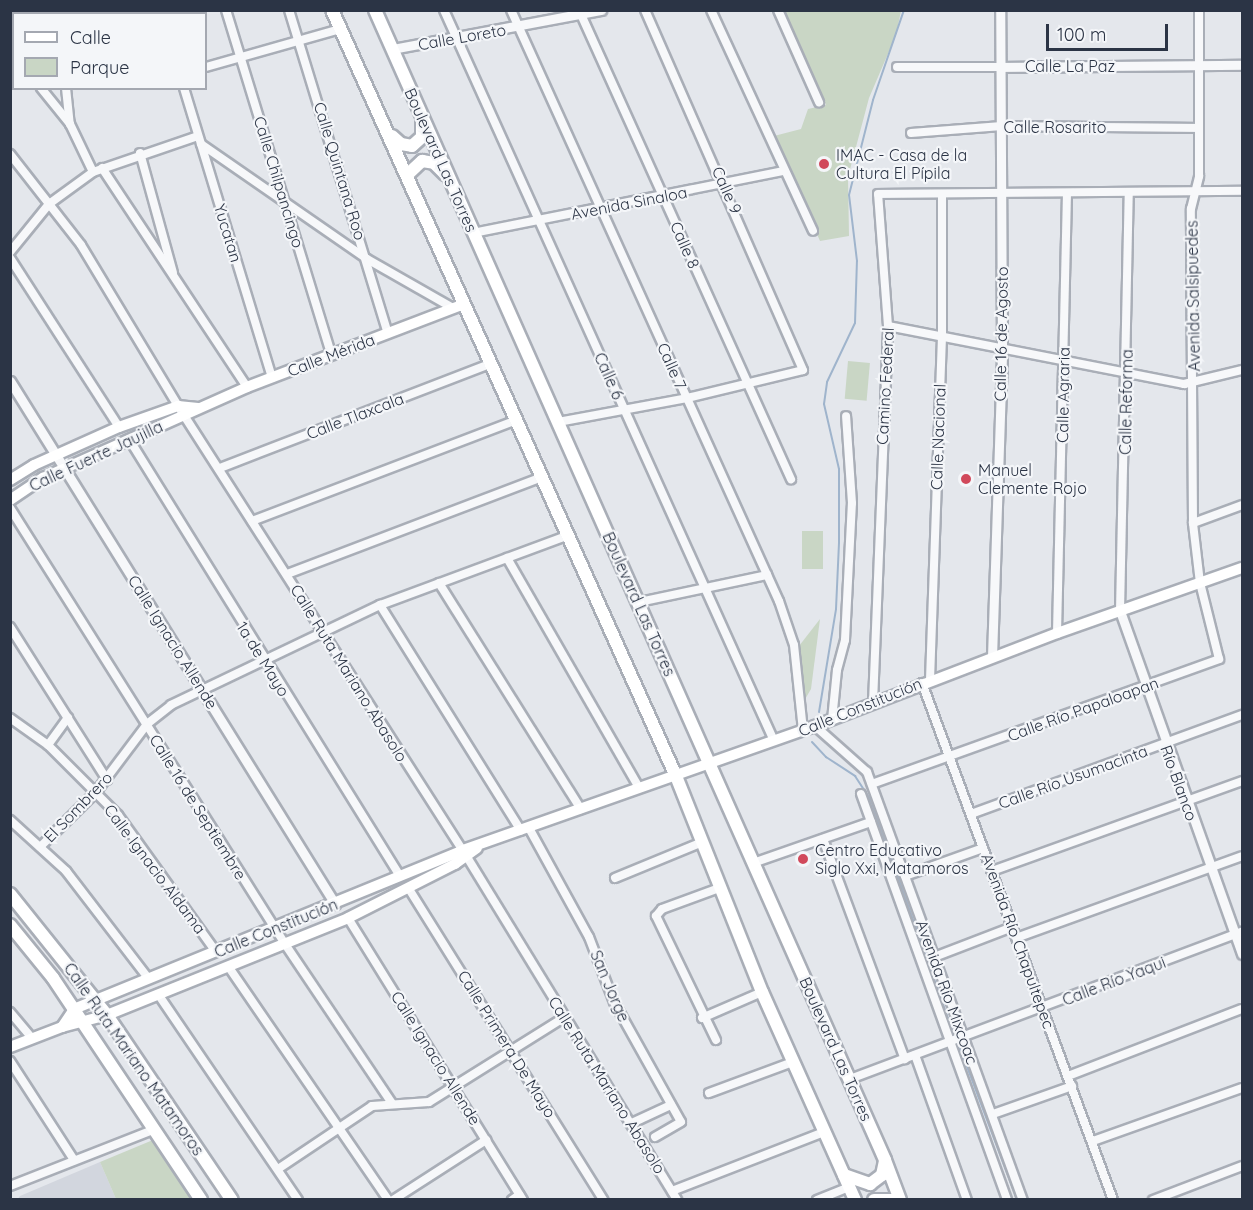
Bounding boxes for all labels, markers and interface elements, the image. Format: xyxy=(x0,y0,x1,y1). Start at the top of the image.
legend xyxy=(12,12,207,90)
scale bar xyxy=(1049,12,1170,50)
street label: Calle Loreto xyxy=(417,20,507,54)
text: 100 m xyxy=(1057,23,1106,46)
text: Calle xyxy=(70,26,111,49)
text: Parque xyxy=(70,56,129,79)
street label: Calle La Paz xyxy=(1025,56,1115,76)
street label: Boulevard Las Torres xyxy=(401,85,481,235)
street label: Calle Quintana Roo xyxy=(310,100,370,242)
street label: Calle Chilpancingo xyxy=(250,114,308,250)
street label: Calle Rosarito xyxy=(1004,117,1106,137)
place label: IMAC - Casa de la Cultura El Pípila xyxy=(836,145,967,183)
marker: IMAC - Casa de la Cultura El Pípila xyxy=(817,157,831,171)
street label: Calle 9 xyxy=(708,163,746,217)
street label: Avenida Sinaloa xyxy=(569,182,689,224)
street label: Yucatan xyxy=(210,201,246,265)
street label: Calle 8 xyxy=(666,219,704,271)
street label: Avenida Salsipuedes xyxy=(1182,220,1204,372)
street label: Calle 16 de Agosto xyxy=(990,266,1012,402)
street label: Camino Federal xyxy=(872,327,898,445)
street label: Calle Mérida xyxy=(285,330,377,380)
street label: Calle 7 xyxy=(653,340,691,392)
street label: Calle Agraria xyxy=(1053,347,1073,443)
street label: Calle Reforma xyxy=(1115,349,1137,455)
street label: Calle 6 xyxy=(590,350,628,402)
street label: Calle Nacional xyxy=(927,384,949,490)
street label: Calle Tlaxcala xyxy=(304,389,406,443)
street label: Calle Fuerte Jaujilla xyxy=(26,417,166,495)
place label: Manuel Clemente Rojo xyxy=(978,460,1087,498)
marker: Manuel Clemente Rojo xyxy=(959,472,973,486)
street label: Boulevard Las Torres xyxy=(599,529,679,679)
street label: Calle Ignacio Allende xyxy=(124,572,222,712)
street label: Calle Ruta Mariano Abasolo xyxy=(286,581,412,765)
street label: 1a de Mayo xyxy=(232,618,294,700)
street label: Calle Constitución xyxy=(795,673,925,741)
street label: Calle Río Papaloapan xyxy=(1005,673,1161,745)
street label: Calle 16 de Septiembre xyxy=(145,731,251,883)
street label: Calle Río Usumacinta xyxy=(996,741,1150,813)
street label: Río Blanco xyxy=(1156,743,1202,823)
street label: El Sombrero xyxy=(40,768,116,846)
street label: Calle Ignacio Aldama xyxy=(100,801,210,937)
place label: Centro Educativo Siglo Xxi, Matamoros xyxy=(815,840,969,878)
street label: Avenida Río Chapultepec xyxy=(977,851,1059,1031)
marker: Centro Educativo Siglo Xxi, Matamoros xyxy=(796,852,810,866)
street label: Calle Constitución xyxy=(211,894,341,962)
street label: Avenida Río Mixcoac xyxy=(912,917,982,1067)
street label: San Jorge xyxy=(586,947,634,1025)
street label: Calle Río Yaqui xyxy=(1060,952,1168,1010)
street label: Calle Ruta Mariano Matamoros xyxy=(60,959,208,1159)
street label: Calle Primera De Mayo xyxy=(454,967,560,1121)
street label: Boulevard Las Torres xyxy=(796,974,876,1124)
street label: Calle Ignacio Allende xyxy=(387,988,485,1128)
street label: Calle Ruta Mariano Abasolo xyxy=(544,993,670,1177)

